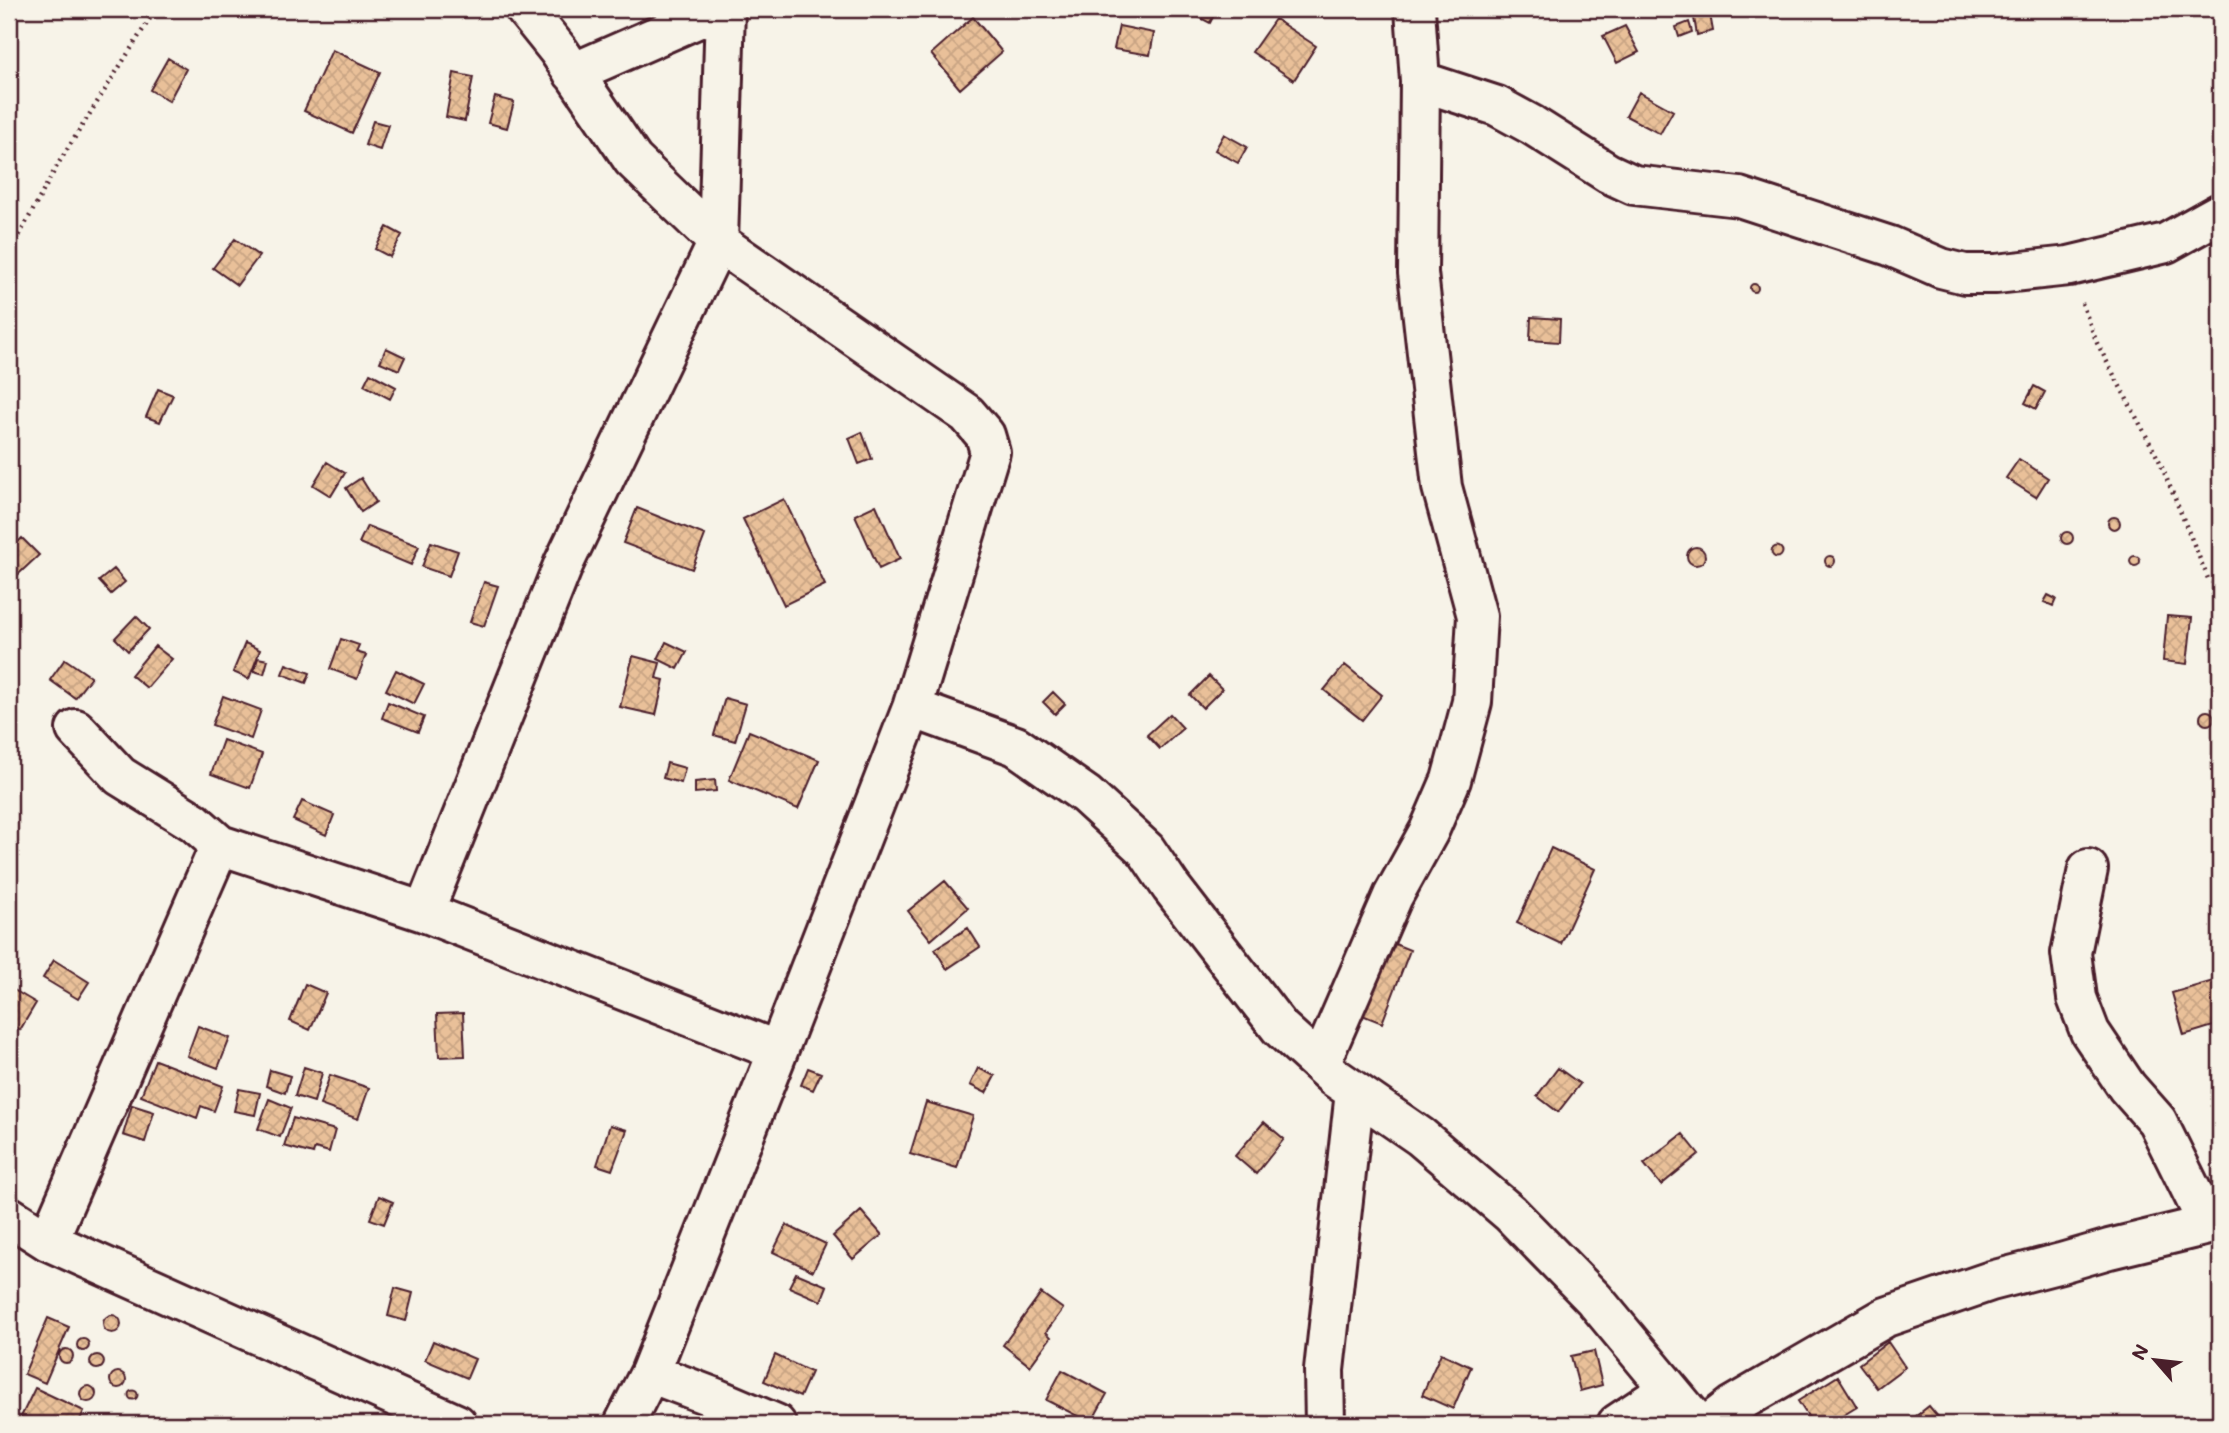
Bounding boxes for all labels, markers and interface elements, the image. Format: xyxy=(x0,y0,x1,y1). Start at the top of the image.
north arrow xyxy=(2120,1324,2190,1394)
text: N xyxy=(2125,1340,2154,1364)

